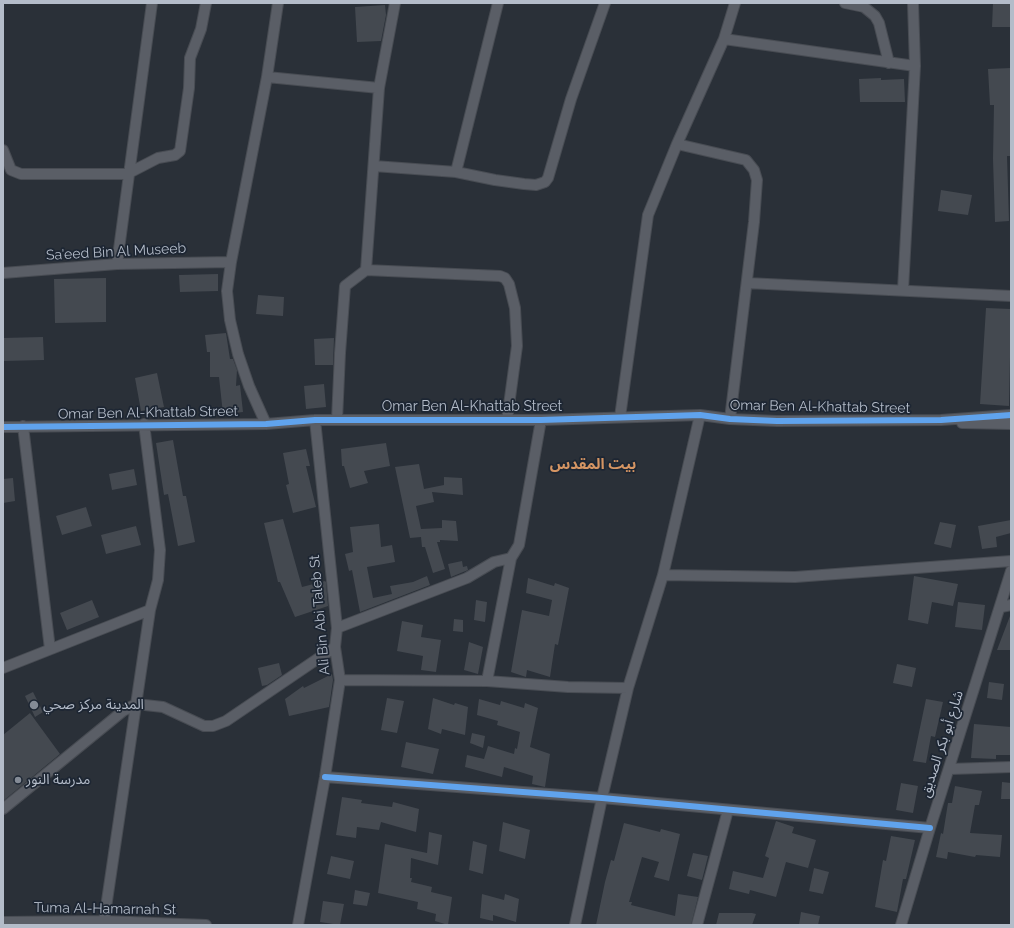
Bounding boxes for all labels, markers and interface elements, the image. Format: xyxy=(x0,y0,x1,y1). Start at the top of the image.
street label: Sa'eed Bin Al Museeb xyxy=(46,240,186,264)
street label: Omar Ben Al-Khattab Street xyxy=(730,397,910,417)
street label: Omar Ben Al-Khattab Street xyxy=(382,399,562,415)
street label: Omar Ben Al-Khattab Street xyxy=(58,403,238,423)
district label: بيت المقدس xyxy=(550,455,636,473)
street label: Ali Bin Abi Taleb St xyxy=(306,554,334,676)
street label: شارع أبو بكر الصديق xyxy=(917,688,967,800)
place label: المدينة مركز صحي xyxy=(43,697,144,713)
marker: المدينة مركز صحي xyxy=(28,699,40,711)
place label: مدرسة النور xyxy=(26,772,90,788)
marker: مدرسة النور xyxy=(13,775,23,785)
street label: Tuma Al-Hamarnah St xyxy=(34,899,176,919)

